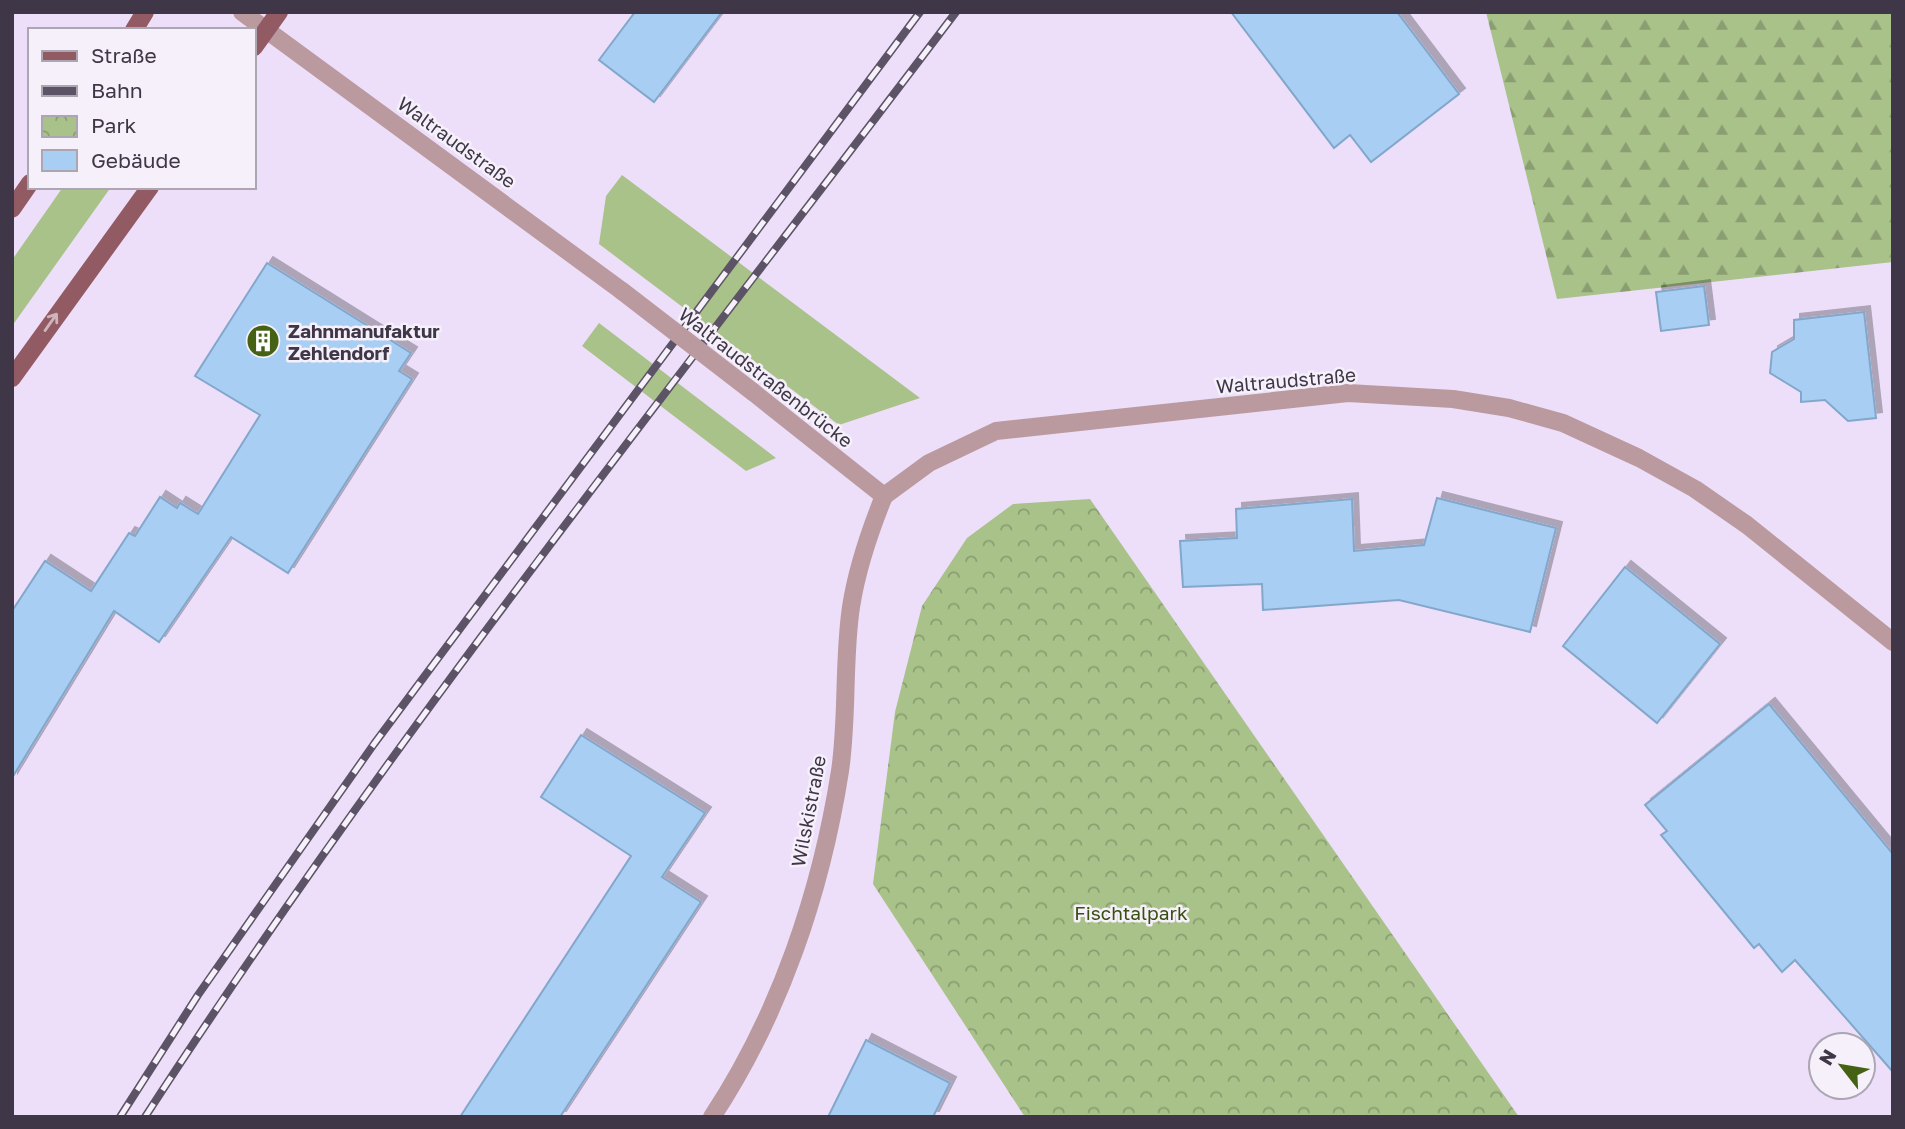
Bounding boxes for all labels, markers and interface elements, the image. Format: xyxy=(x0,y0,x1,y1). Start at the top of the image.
legend xyxy=(28,28,256,189)
text: Straße xyxy=(91,42,157,68)
text: Bahn xyxy=(91,77,143,103)
street label: Waltraudstraße xyxy=(393,91,521,193)
text: Park xyxy=(91,112,137,138)
text: Gebäude xyxy=(91,147,181,173)
street label: Waltraudstraßenbrücke xyxy=(674,302,858,452)
one-way arrow xyxy=(44,313,58,332)
place label: Zahnmanufaktur Zehlendorf xyxy=(288,319,440,364)
building icon: Zahnmanufaktur Zehlendorf xyxy=(244,322,282,360)
street label: Waltraudstraße xyxy=(1215,362,1357,398)
street label: Wilskistraße xyxy=(786,753,830,869)
park label: Fischtalpark xyxy=(1074,901,1188,924)
north arrow xyxy=(1807,1031,1877,1101)
text: N xyxy=(1813,1045,1841,1069)

